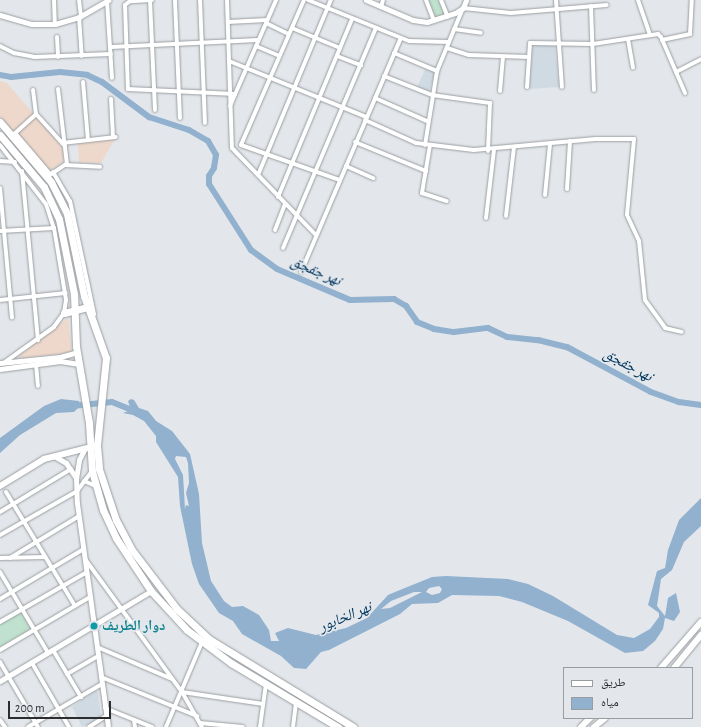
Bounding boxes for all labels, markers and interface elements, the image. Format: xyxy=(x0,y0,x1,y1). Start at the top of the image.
water label: نهر جقجق xyxy=(288,252,344,290)
water label: نهر جقجق xyxy=(600,345,656,385)
water label: نهر الخابور xyxy=(316,598,374,636)
place label: دوار الطريف xyxy=(102,618,165,634)
marker: دوار الطريف xyxy=(89,621,99,631)
legend xyxy=(563,667,693,719)
text: طريق xyxy=(601,676,626,688)
scale bar xyxy=(10,693,113,719)
text: مياه xyxy=(601,696,619,708)
text: 200 m xyxy=(15,702,45,714)

